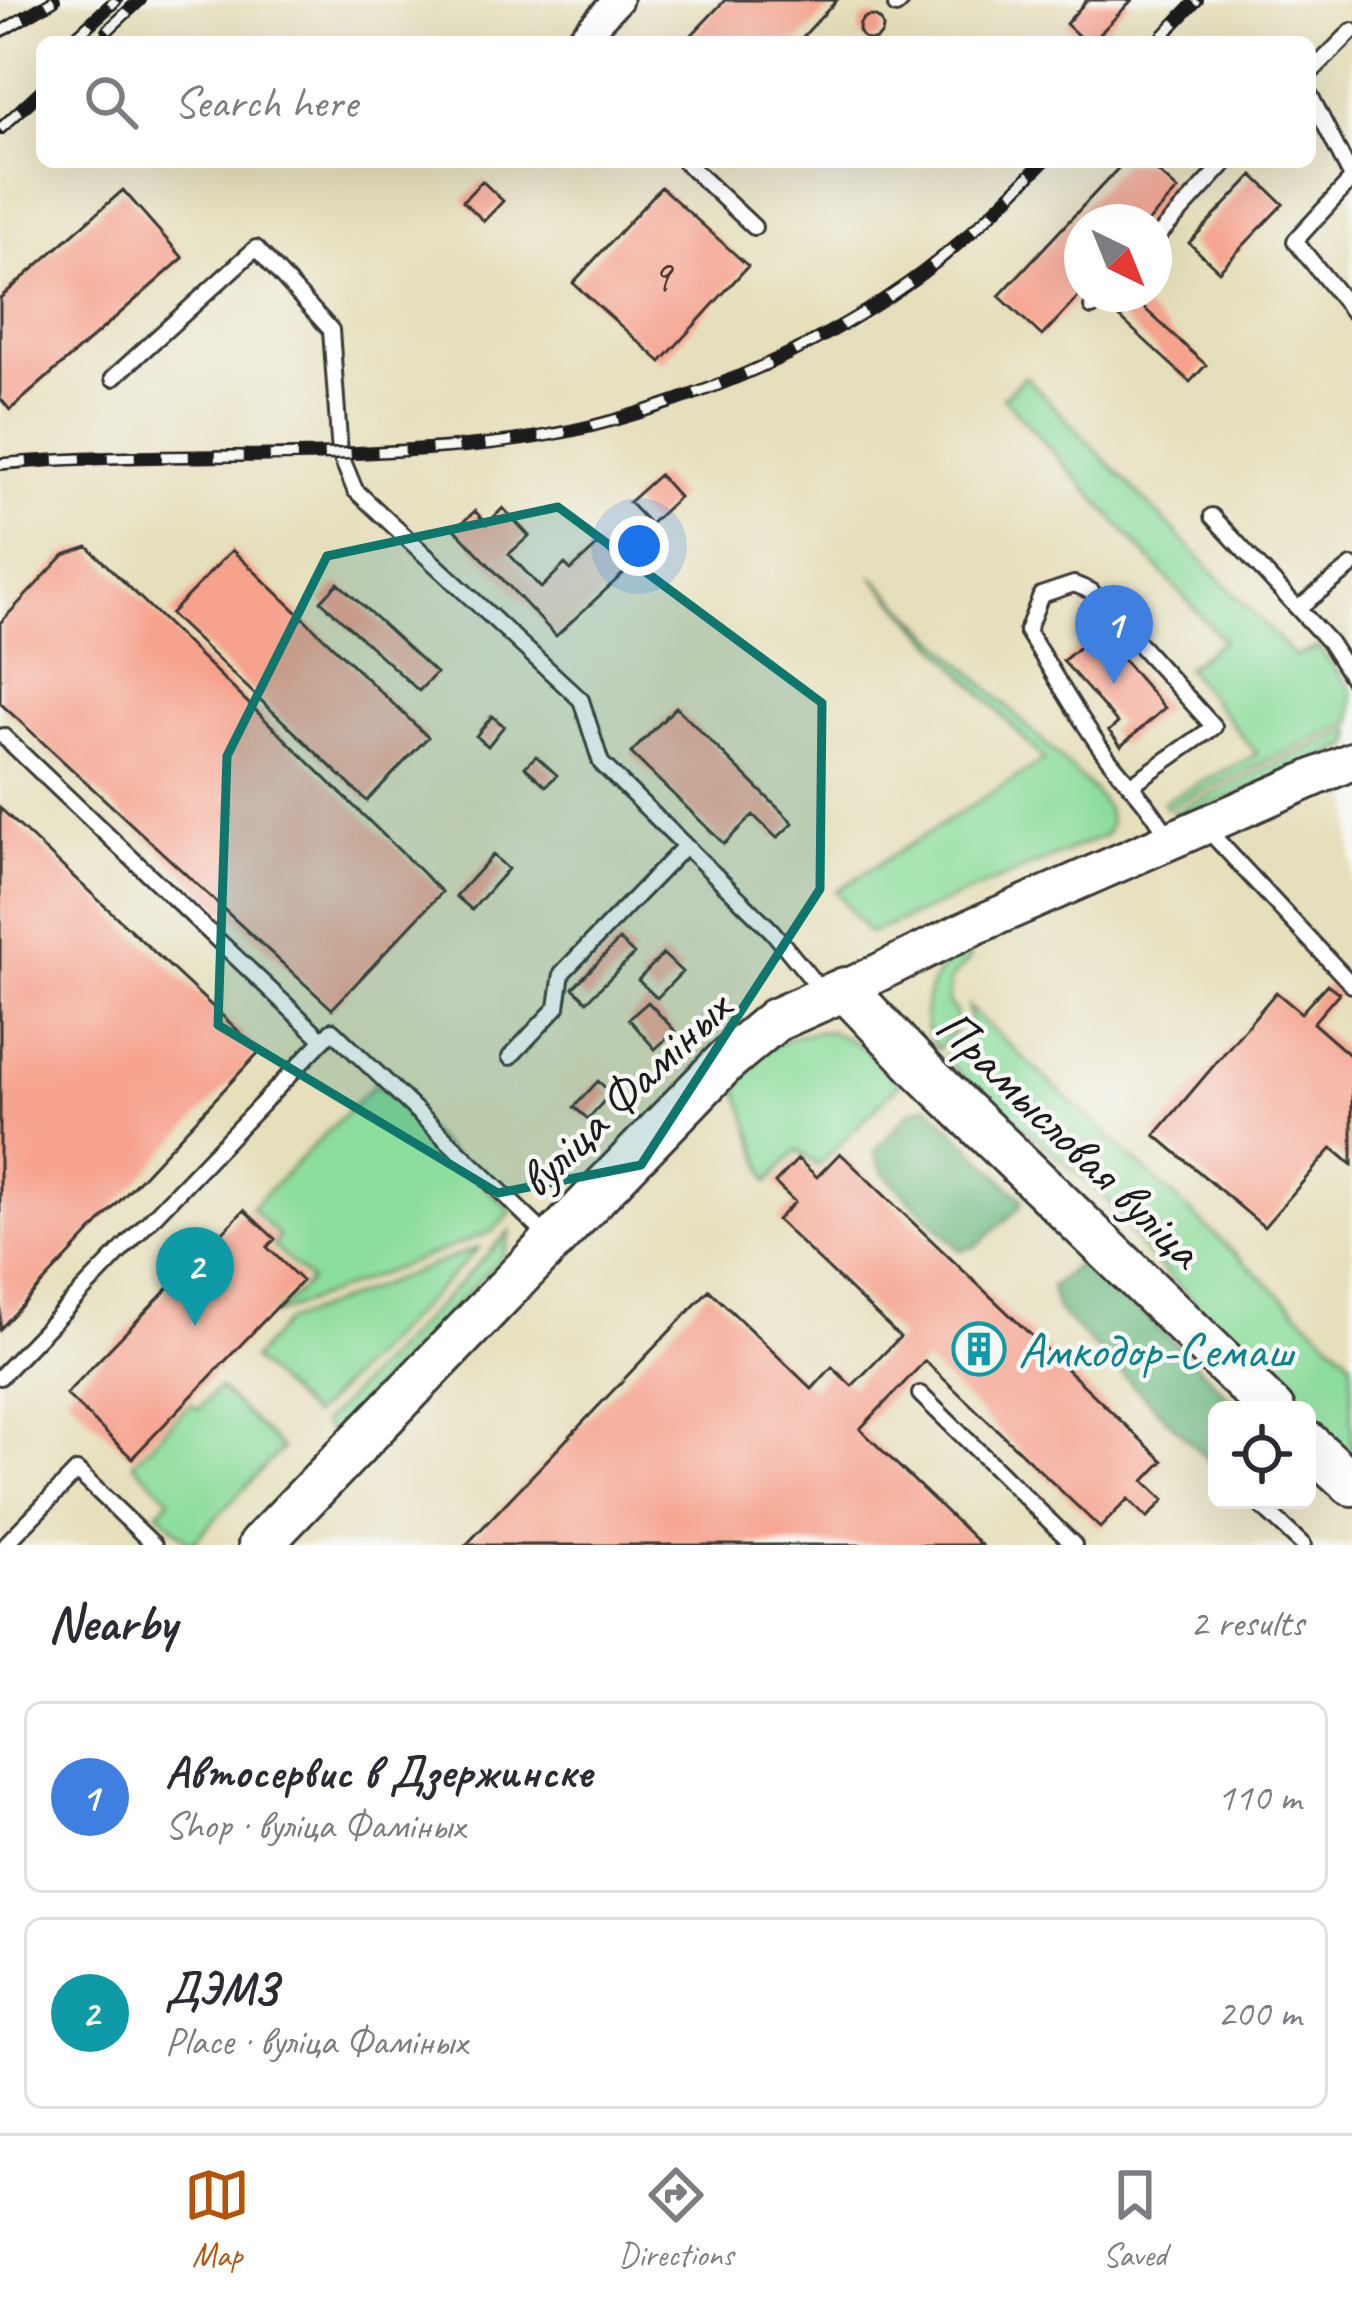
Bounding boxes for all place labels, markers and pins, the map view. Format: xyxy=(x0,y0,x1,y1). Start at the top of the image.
pin: 1 xyxy=(1075,585,1153,684)
pin: 2 xyxy=(156,1227,234,1326)
place label: Амкодор-Семаш xyxy=(1018,1318,1296,1382)
building icon: Амкодор-Семаш xyxy=(951,1321,1007,1377)

